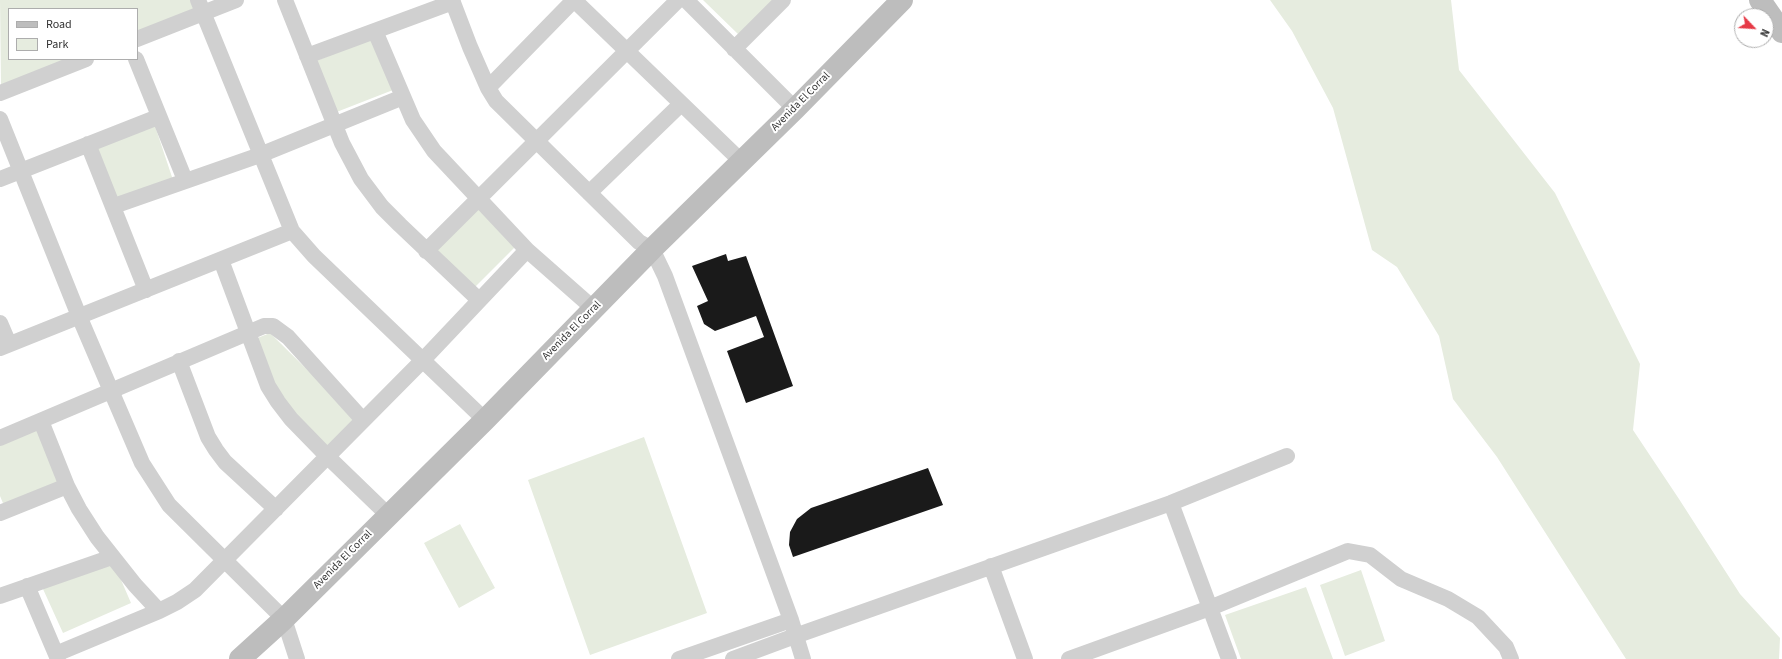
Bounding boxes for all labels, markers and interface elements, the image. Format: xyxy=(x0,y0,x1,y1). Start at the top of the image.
legend xyxy=(8,8,138,60)
north arrow xyxy=(1734,8,1774,48)
text: Road xyxy=(46,16,72,33)
text: N xyxy=(1756,26,1773,39)
text: Park xyxy=(46,36,68,53)
street label: Avenida El Corral xyxy=(769,70,833,134)
street label: Avenida El Corral xyxy=(540,299,604,363)
street label: Avenida El Corral xyxy=(311,528,375,592)

